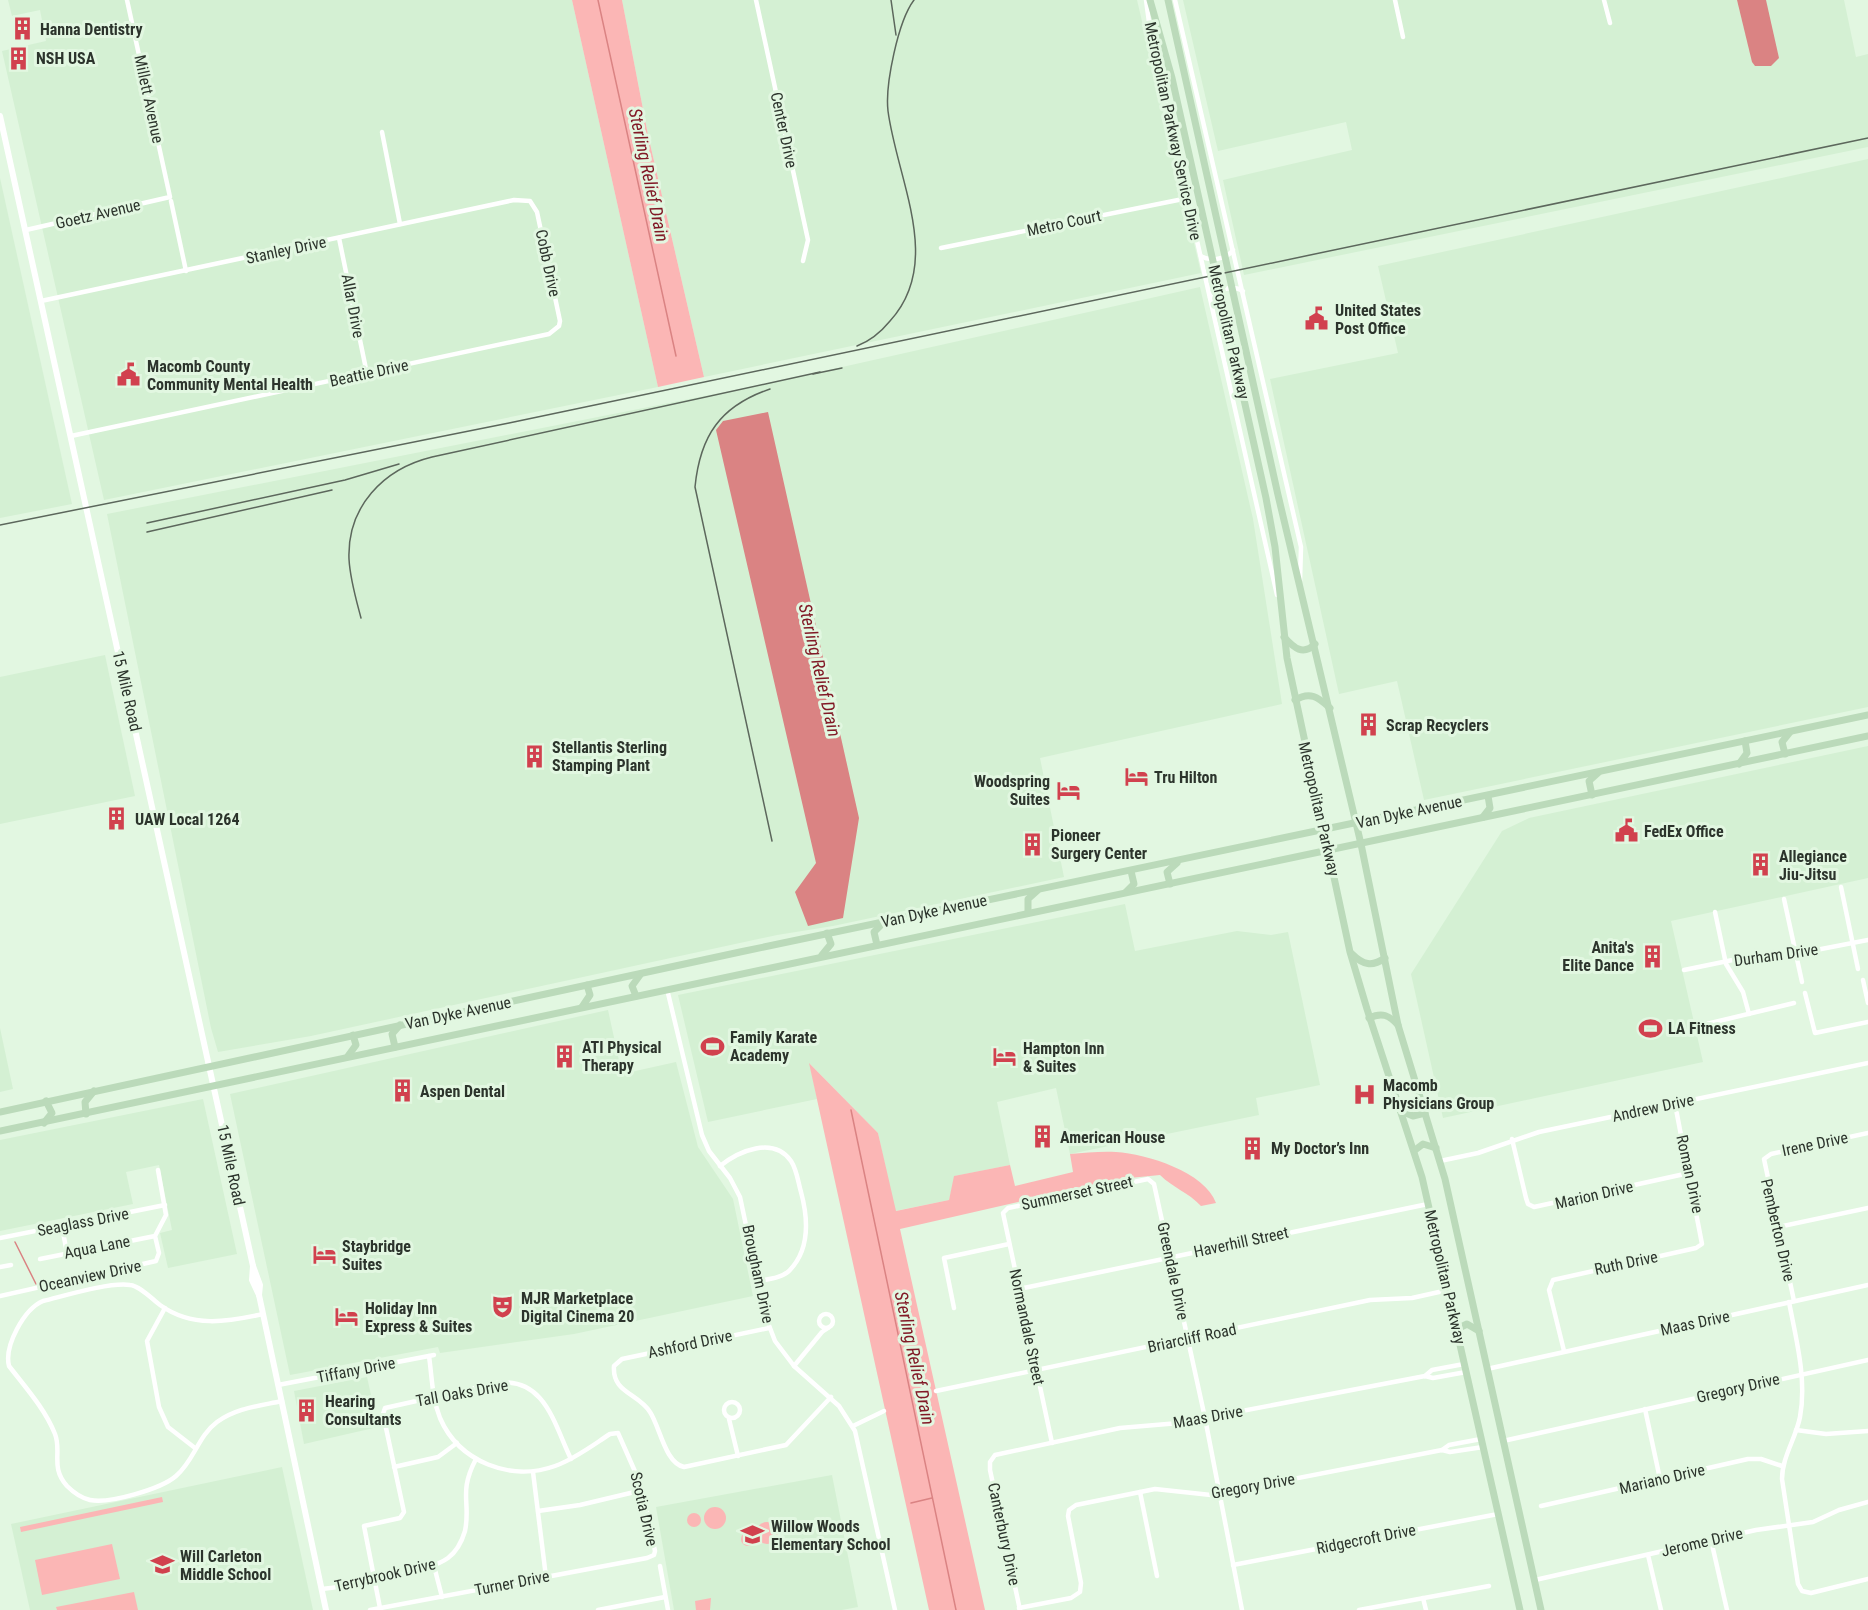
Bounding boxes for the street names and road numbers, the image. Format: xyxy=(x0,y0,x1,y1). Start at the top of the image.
street label: Metropolitan Parkway Service Drive xyxy=(1141,20,1205,242)
street label: Millett Avenue xyxy=(130,53,168,145)
street label: Center Drive xyxy=(767,90,801,170)
street label: Goetz Avenue xyxy=(54,195,142,233)
street label: Metro Court xyxy=(1025,206,1103,240)
street label: Cobb Drive xyxy=(532,228,564,298)
street label: Stanley Drive xyxy=(244,232,328,268)
street label: Metropolitan Parkway xyxy=(1204,263,1254,401)
street label: Allar Drive xyxy=(338,272,368,340)
street label: Beattie Drive xyxy=(328,355,410,391)
street label: 15 Mile Road xyxy=(108,649,146,733)
street label: Metropolitan Parkway xyxy=(1294,740,1344,878)
street label: Van Dyke Avenue xyxy=(1354,792,1464,832)
street label: Van Dyke Avenue xyxy=(879,891,989,931)
street label: Durham Drive xyxy=(1733,940,1819,970)
street label: Van Dyke Avenue xyxy=(403,993,513,1033)
street label: Andrew Drive xyxy=(1610,1090,1696,1126)
street label: 15 Mile Road xyxy=(213,1123,249,1207)
street label: Irene Drive xyxy=(1780,1128,1850,1160)
street label: Roman Drive xyxy=(1672,1133,1708,1215)
street label: Summerset Street xyxy=(1020,1172,1135,1214)
street label: Marion Drive xyxy=(1553,1177,1635,1213)
street label: Pemberton Drive xyxy=(1757,1177,1799,1283)
street label: Seaglass Drive xyxy=(36,1204,130,1240)
street label: Metropolitan Parkway xyxy=(1420,1208,1470,1346)
street label: Greendale Drive xyxy=(1153,1220,1193,1322)
street label: Brougham Drive xyxy=(738,1223,778,1325)
street label: Haverhill Street xyxy=(1192,1223,1290,1261)
street label: Aqua Lane xyxy=(62,1231,132,1263)
street label: Ruth Drive xyxy=(1593,1247,1659,1279)
street label: Oceanview Drive xyxy=(37,1256,143,1296)
street label: Normandale Street xyxy=(1005,1267,1049,1387)
street label: Maas Drive xyxy=(1659,1306,1731,1340)
street label: Briarcliff Road xyxy=(1146,1319,1238,1357)
street label: Ashford Drive xyxy=(646,1326,734,1362)
street label: Tiffany Drive xyxy=(315,1353,397,1387)
street label: Gregory Drive xyxy=(1695,1369,1781,1407)
street label: Tall Oaks Drive xyxy=(414,1376,510,1410)
street label: Maas Drive xyxy=(1172,1402,1244,1432)
street label: Mariano Drive xyxy=(1617,1460,1707,1498)
street label: Gregory Drive xyxy=(1210,1469,1296,1503)
street label: Scotia Drive xyxy=(626,1470,662,1548)
street label: Canterbury Drive xyxy=(984,1481,1024,1587)
street label: Ridgecroft Drive xyxy=(1315,1520,1417,1558)
street label: Jerome Drive xyxy=(1659,1523,1745,1561)
street label: Terrybrook Drive xyxy=(333,1554,437,1596)
street label: Turner Drive xyxy=(473,1566,551,1600)

